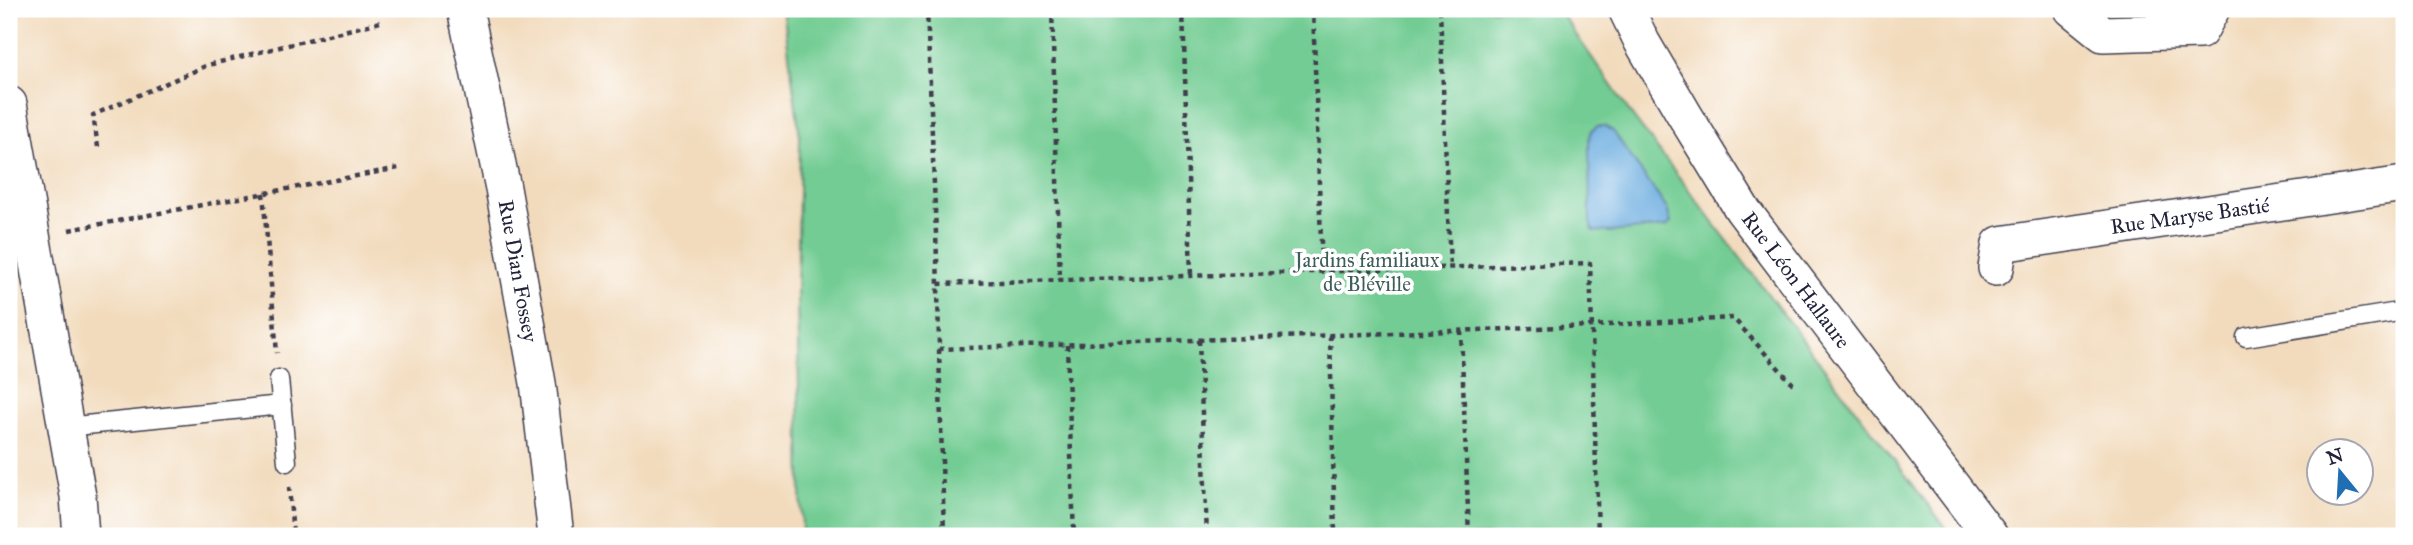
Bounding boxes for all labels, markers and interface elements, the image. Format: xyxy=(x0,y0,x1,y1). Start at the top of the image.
street label: Rue Maryse Bastié xyxy=(2109,192,2272,240)
street label: Rue Dian Fossey xyxy=(493,198,543,345)
street label: Rue Léon Hallaure xyxy=(1736,206,1856,354)
park label: Jardins familiaux de Bléville xyxy=(1293,247,1440,297)
north arrow xyxy=(2304,436,2374,506)
text: N xyxy=(2324,443,2346,470)

